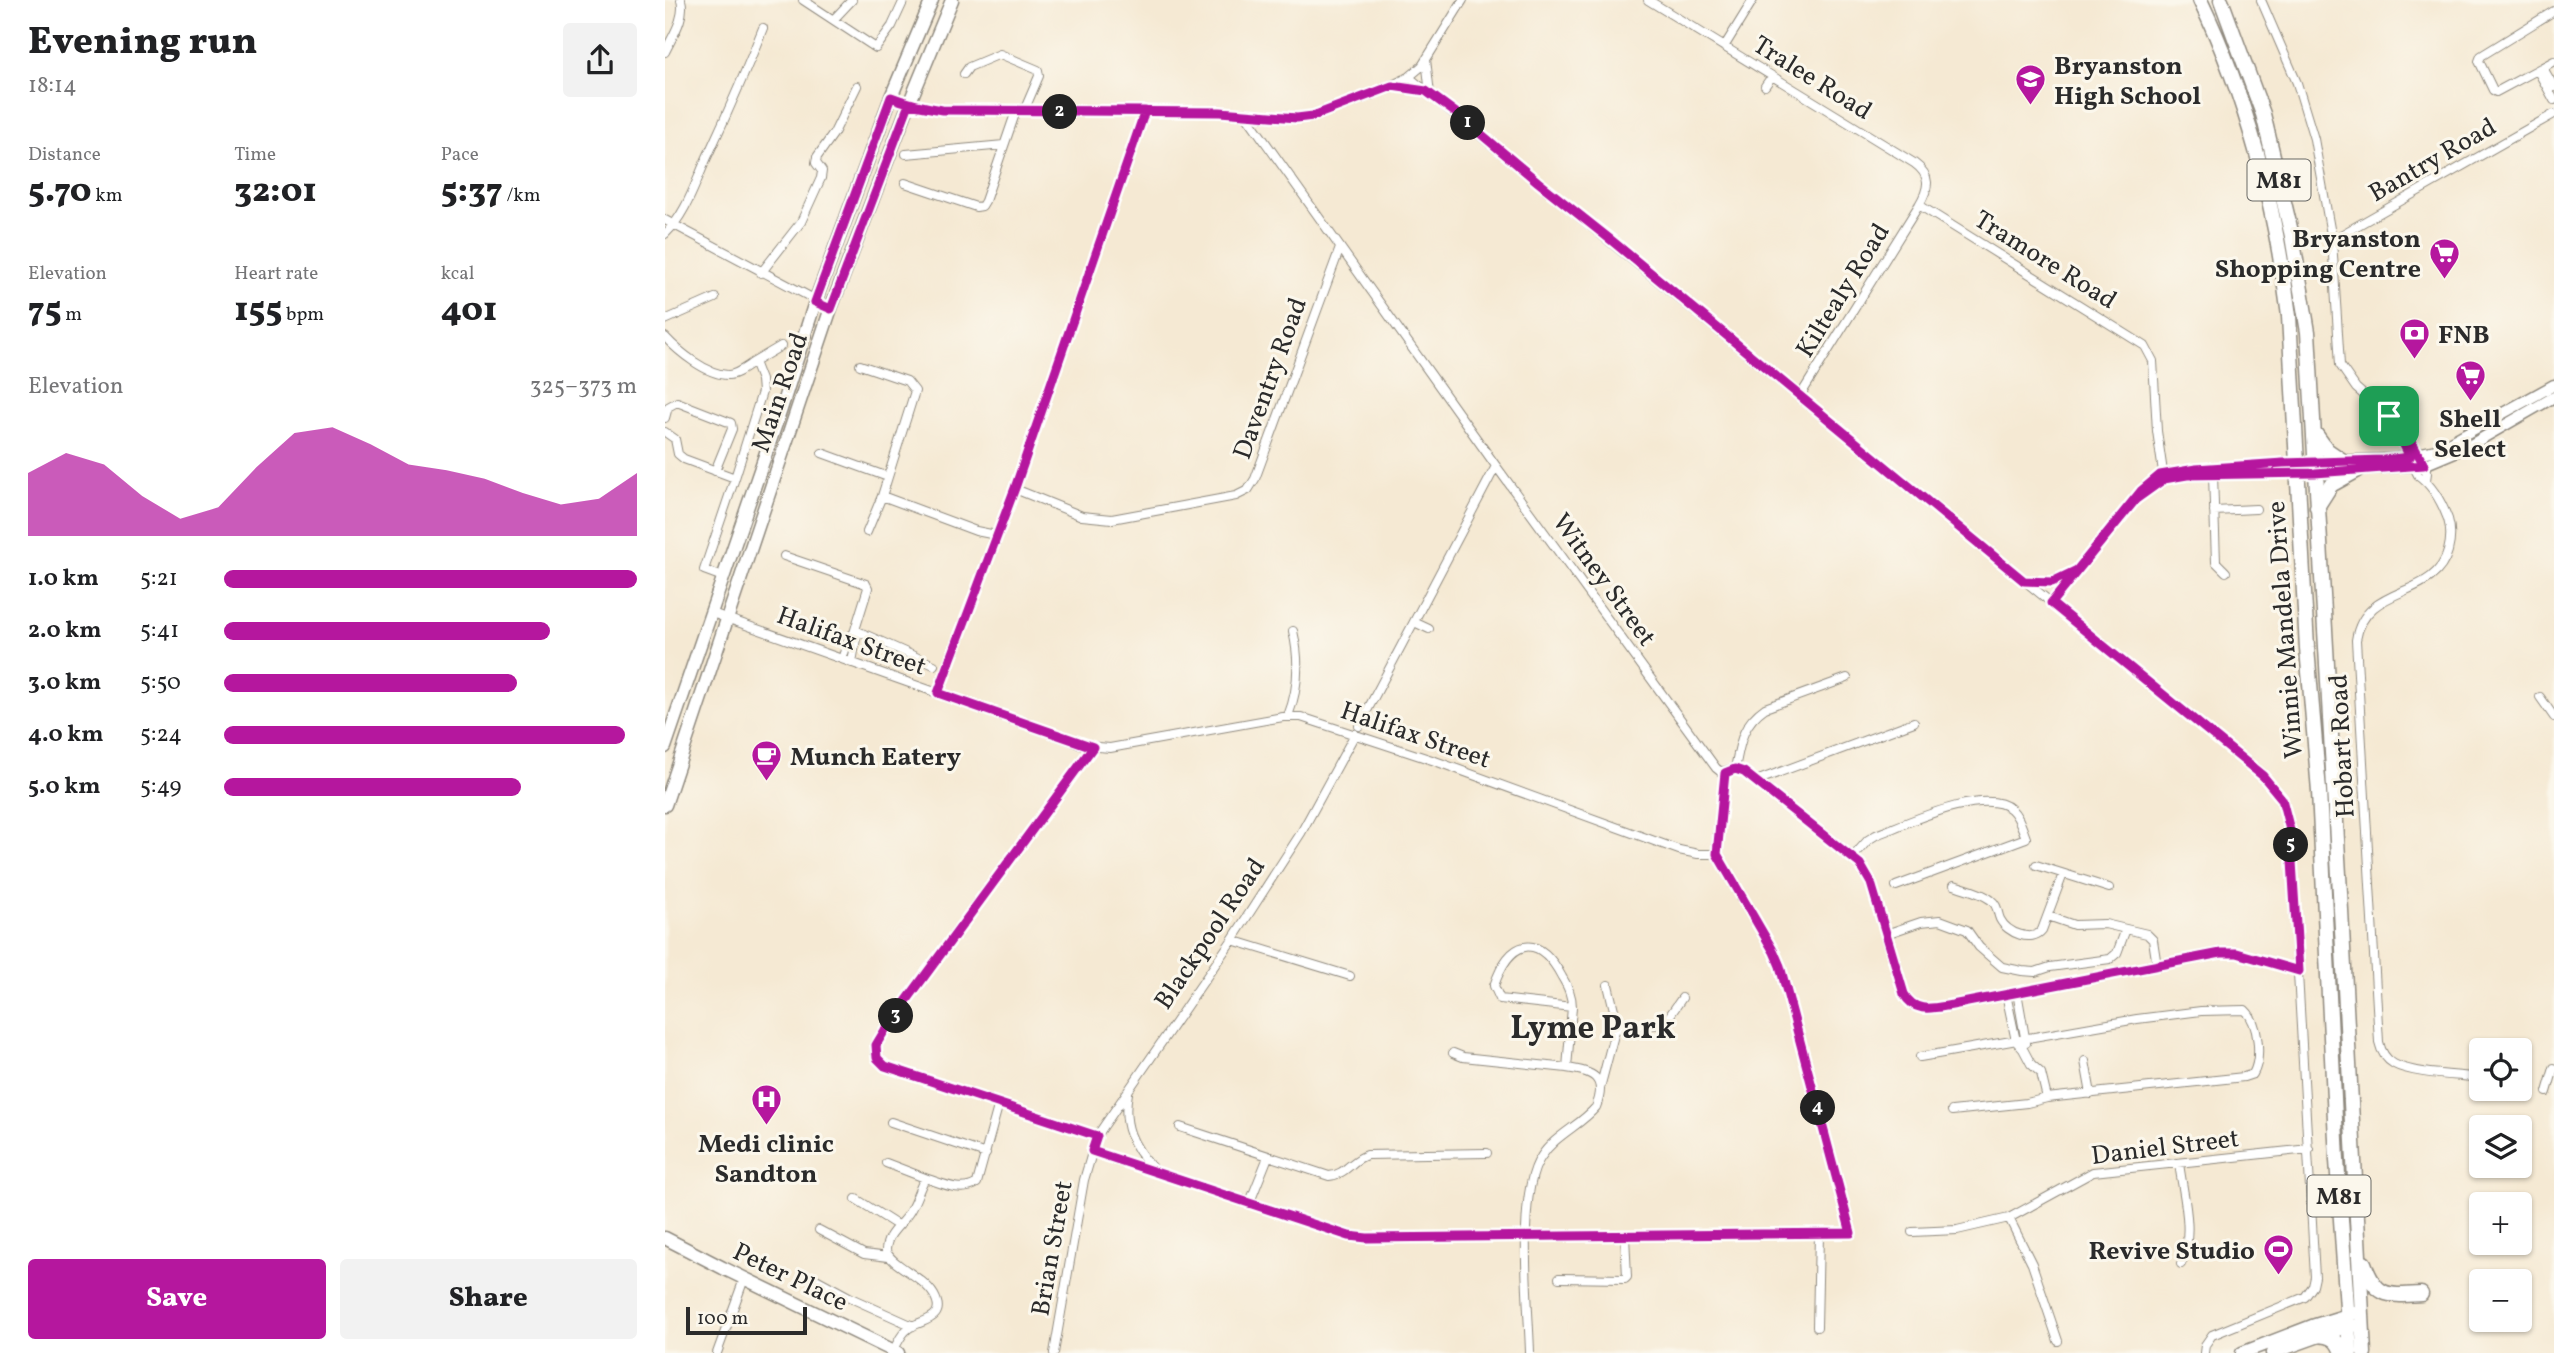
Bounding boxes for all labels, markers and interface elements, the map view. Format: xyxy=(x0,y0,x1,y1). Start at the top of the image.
text: Evening run xyxy=(28,17,258,70)
button: share xyxy=(563,23,637,97)
street label: Tralee Road xyxy=(1745,28,1878,130)
place label: Bryanston High School xyxy=(2054,49,2201,115)
school or university icon: Bryanston High School xyxy=(2014,63,2048,107)
text: 18:14 xyxy=(28,70,77,102)
pin: 2 xyxy=(1043,94,1077,130)
text: 2 xyxy=(1055,98,1064,124)
pin: 1 xyxy=(1451,106,1485,140)
text: 1 xyxy=(1464,109,1471,135)
street label: Bantry Road xyxy=(2363,110,2503,212)
text: Distance xyxy=(28,142,101,168)
text: Time xyxy=(234,142,276,168)
text: Pace xyxy=(441,142,479,168)
road number: M81 xyxy=(2247,160,2311,200)
text: 5.70 xyxy=(28,168,92,216)
text: 32:01 xyxy=(234,168,317,216)
text: 5:37 xyxy=(441,168,503,216)
text: km xyxy=(92,183,123,209)
text: /km xyxy=(503,183,540,209)
street label: Tramore Road xyxy=(1967,203,2123,319)
street label: Kiltealy Road xyxy=(1788,217,1899,365)
place label: Bryanston Shopping Centre xyxy=(2215,222,2421,288)
supermarket icon: Bryanston Shopping Centre xyxy=(2427,236,2461,280)
text: Elevation xyxy=(28,261,107,287)
text: Heart rate xyxy=(234,261,318,287)
text: kcal xyxy=(441,261,474,287)
text: 75 xyxy=(28,287,61,335)
text: 155 xyxy=(234,287,282,335)
text: 401 xyxy=(441,287,497,335)
street label: Daventry Road xyxy=(1225,293,1317,465)
text: m xyxy=(61,302,82,328)
text: bpm xyxy=(282,302,324,328)
bank icon: FNB xyxy=(2398,317,2432,361)
place label: FNB xyxy=(2438,318,2490,354)
street label: Main Road xyxy=(744,328,818,457)
supermarket icon: Shell Select xyxy=(2453,358,2487,402)
text: Elevation xyxy=(28,371,124,403)
text: 325–373 m xyxy=(530,371,637,403)
pin xyxy=(2359,386,2419,446)
icon: arrive xyxy=(2370,397,2408,435)
place label: Shell Select xyxy=(2434,402,2506,468)
street label: Winnie Mandela Drive xyxy=(2259,500,2313,760)
street label: Witney Street xyxy=(1543,506,1664,654)
text: 1.0 km xyxy=(28,563,99,595)
text: 5:21 xyxy=(140,563,178,595)
street label: Halifax Street xyxy=(772,598,931,686)
text: 2.0 km xyxy=(28,615,101,647)
text: 5:41 xyxy=(140,615,179,647)
text: 3.0 km xyxy=(28,667,101,699)
text: 5:50 xyxy=(140,667,181,699)
street label: Hobart Road xyxy=(2321,673,2365,819)
street label: Halifax Street xyxy=(1335,693,1495,778)
text: 4.0 km xyxy=(28,719,103,751)
text: 5:24 xyxy=(140,719,182,751)
cafe icon: Munch Eatery xyxy=(750,739,784,783)
place label: Munch Eatery xyxy=(790,740,962,776)
text: 5.0 km xyxy=(28,771,101,803)
text: 5:49 xyxy=(140,771,181,803)
pin: 5 xyxy=(2273,828,2309,862)
text: 5 xyxy=(2286,831,2295,857)
street label: Blackpool Road xyxy=(1147,851,1275,1017)
pin: 3 xyxy=(879,998,913,1034)
text: 3 xyxy=(891,1002,900,1028)
district label: Lyme Park xyxy=(1510,1007,1676,1053)
map controls xyxy=(2469,1038,2532,1332)
button: locate xyxy=(2469,1038,2532,1101)
hospital icon: Medi clinic Sandton xyxy=(749,1083,783,1127)
pin: 4 xyxy=(1801,1090,1835,1126)
text: 4 xyxy=(1812,1094,1823,1120)
button: layers xyxy=(2469,1115,2532,1178)
street label: Daniel Street xyxy=(2089,1121,2241,1175)
place label: Medi clinic Sandton xyxy=(698,1127,834,1193)
road number: M81 xyxy=(2307,1176,2371,1216)
street label: Brian Street xyxy=(1023,1178,1083,1319)
button: + xyxy=(2469,1192,2532,1255)
sports icon: Revive Studio xyxy=(2261,1233,2295,1277)
street label: Peter Place xyxy=(727,1234,854,1321)
place label: Revive Studio xyxy=(2088,1234,2255,1270)
button: Save xyxy=(28,1259,326,1339)
button: Share xyxy=(340,1259,637,1339)
button: − xyxy=(2469,1269,2532,1332)
scale bar xyxy=(686,1304,807,1336)
text: 100 m xyxy=(697,1306,748,1332)

